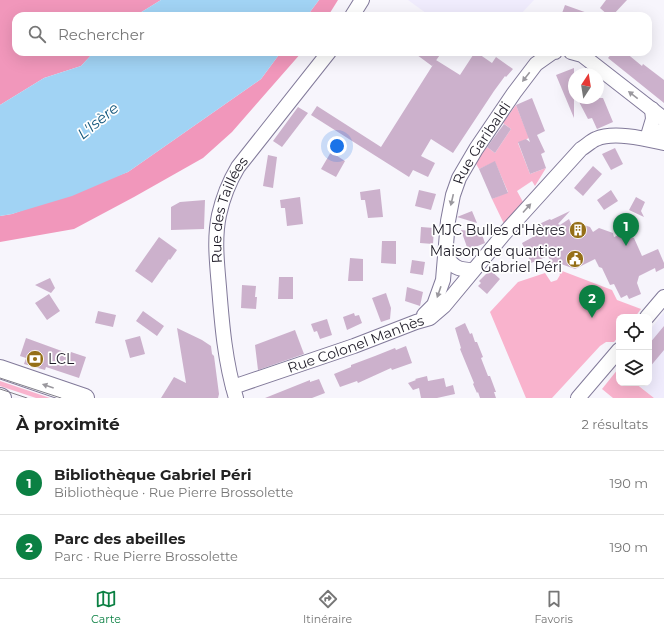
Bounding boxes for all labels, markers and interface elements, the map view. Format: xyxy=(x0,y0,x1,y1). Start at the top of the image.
search box xyxy=(12,12,652,56)
icon: search xyxy=(26,23,48,45)
text: Rechercher xyxy=(58,25,145,44)
north arrow xyxy=(568,68,604,104)
one-way arrow xyxy=(522,72,530,82)
one-way arrow xyxy=(628,90,639,99)
water label: L'Isère xyxy=(73,98,122,143)
street label: Rue Garibaldi xyxy=(449,98,515,187)
your location xyxy=(327,136,347,156)
street label: Rue des Taillées xyxy=(207,153,252,264)
one-way arrow xyxy=(449,193,455,206)
one-way arrow xyxy=(522,203,531,212)
pin: 1 xyxy=(613,213,639,246)
building icon: MJC Bulles d'Hères xyxy=(568,220,588,240)
place label: MJC Bulles d'Hères xyxy=(432,221,565,239)
place label: Maison de quartier Gabriel Péri xyxy=(430,242,562,276)
public building icon: Maison de quartier Gabriel Péri xyxy=(565,249,585,269)
pin: 2 xyxy=(579,285,605,318)
one-way arrow xyxy=(435,286,441,298)
street label: Rue Colonel Manhès xyxy=(285,311,426,377)
map controls xyxy=(616,314,652,386)
button: locate xyxy=(616,314,652,350)
bank icon: LCL xyxy=(25,349,45,369)
place label: LCL xyxy=(48,350,75,368)
button: layers xyxy=(616,350,652,386)
one-way arrow xyxy=(42,382,54,388)
text: À proximité xyxy=(16,414,120,434)
text: 2 résultats xyxy=(582,416,648,432)
text: Bibliothèque Gabriel Péri xyxy=(54,465,252,484)
text: 1 xyxy=(26,475,32,491)
text: 190 m xyxy=(610,475,648,491)
text: Bibliothèque · Rue Pierre Brossolette xyxy=(54,484,293,500)
text: Parc des abeilles xyxy=(54,529,186,548)
text: 2 xyxy=(25,539,33,555)
text: 190 m xyxy=(610,539,648,555)
text: Parc · Rue Pierre Brossolette xyxy=(54,548,238,564)
tab: Carte xyxy=(91,588,121,626)
tab: Itinéraire xyxy=(303,588,352,626)
tab: Favoris xyxy=(534,588,573,626)

